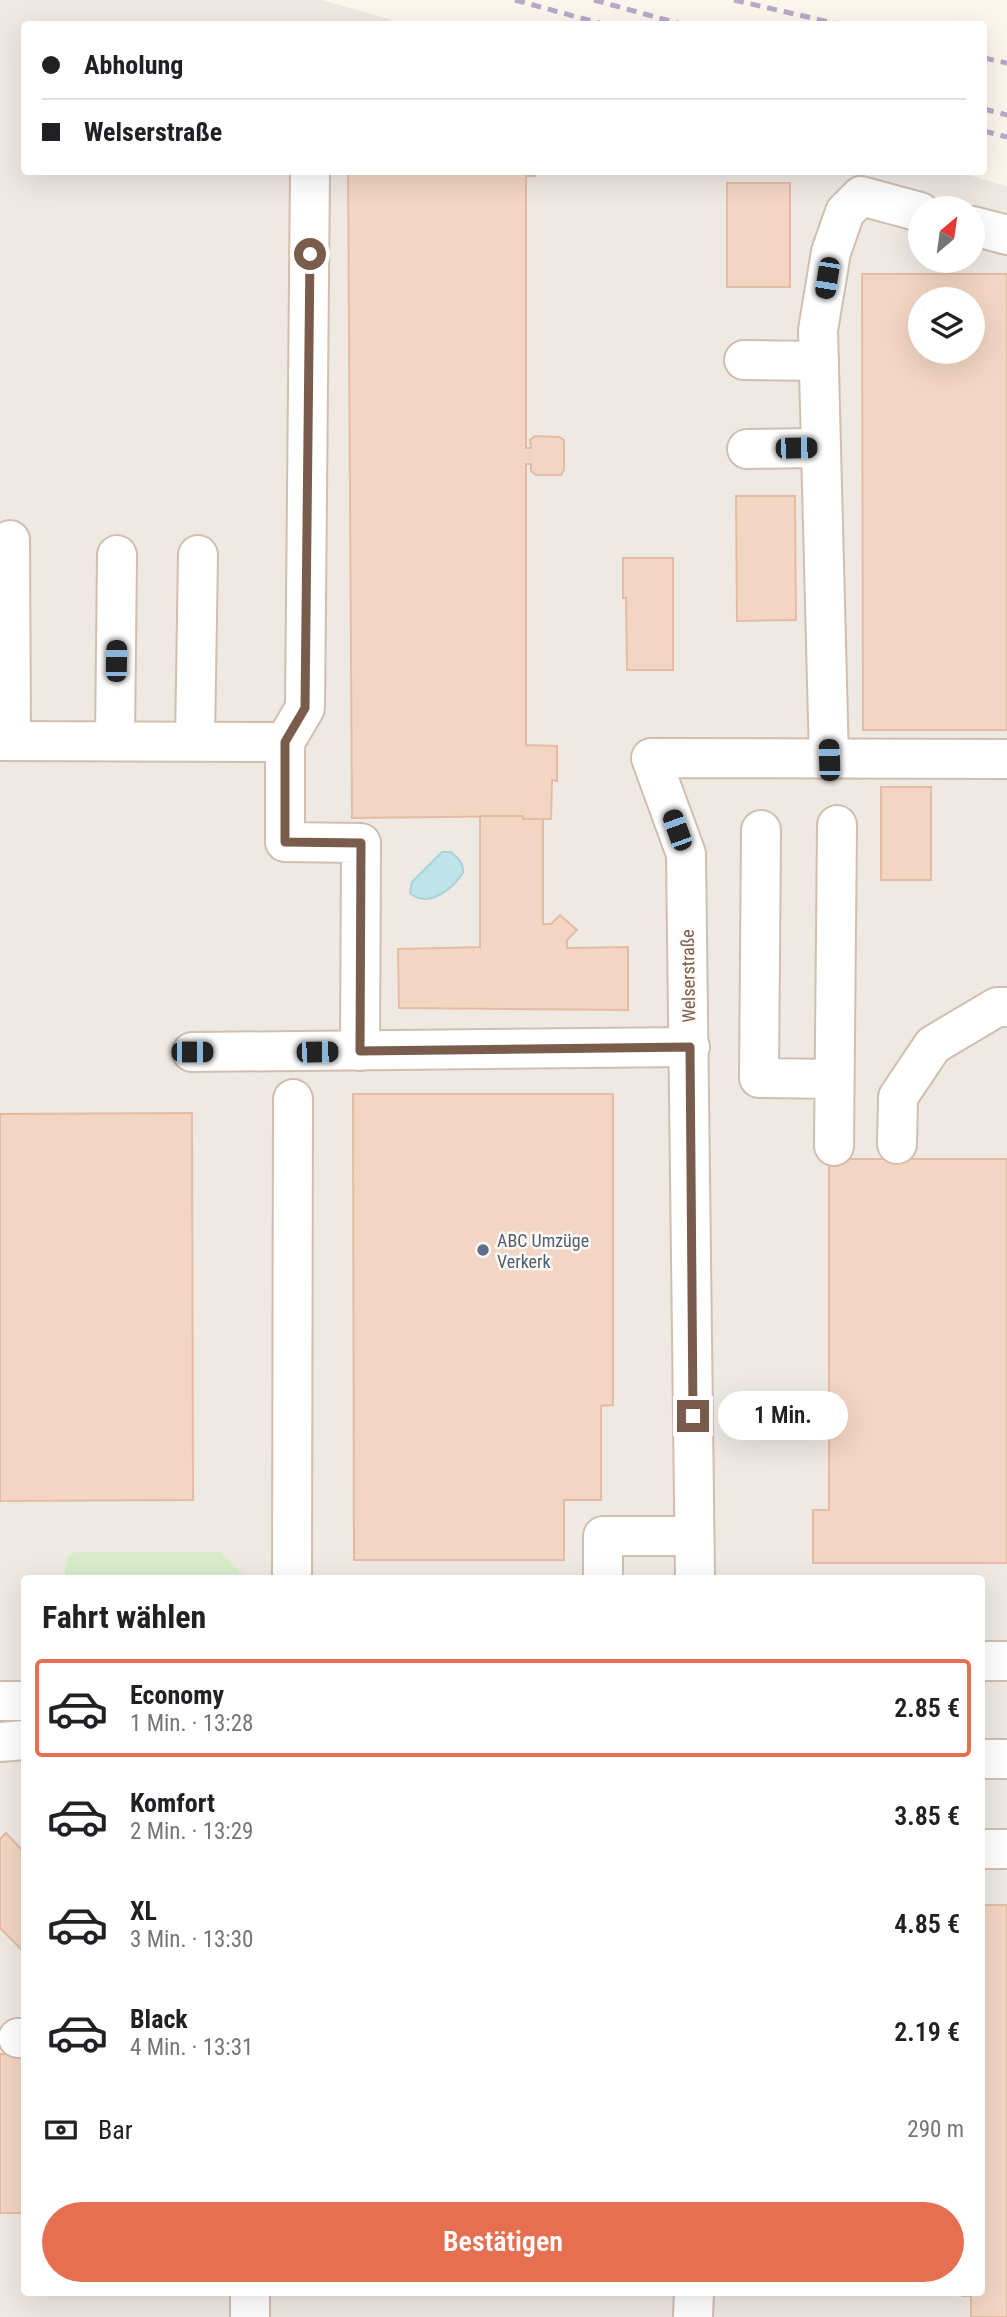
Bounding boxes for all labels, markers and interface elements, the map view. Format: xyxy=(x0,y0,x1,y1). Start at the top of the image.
text: Abholung xyxy=(84,50,183,80)
text: Welserstraße xyxy=(84,117,222,147)
north arrow xyxy=(908,196,985,273)
map controls xyxy=(908,196,985,364)
route start xyxy=(294,238,326,270)
car xyxy=(814,256,841,300)
button: layers xyxy=(908,287,985,364)
car xyxy=(775,437,818,459)
car xyxy=(106,640,127,682)
car xyxy=(818,739,841,781)
car xyxy=(660,807,695,853)
street label: Welserstraße xyxy=(677,929,699,1023)
car xyxy=(296,1041,339,1063)
car xyxy=(172,1042,214,1063)
place label: ABC Umzüge Verkerk xyxy=(497,1230,589,1272)
marker: ABC Umzüge Verkerk xyxy=(475,1242,491,1258)
callout: 1 Min. xyxy=(718,1392,847,1440)
route end xyxy=(677,1400,709,1432)
text: 1 Min. xyxy=(754,1402,812,1429)
text: Fahrt wählen xyxy=(42,1598,206,1636)
icon: car xyxy=(46,1677,109,1740)
text: Economy xyxy=(130,1680,224,1710)
text: 2.85 € xyxy=(894,1693,960,1723)
text: 1 Min. · 13:28 xyxy=(130,1710,253,1737)
icon: car xyxy=(46,1785,109,1848)
text: Komfort xyxy=(130,1788,215,1818)
text: 3.85 € xyxy=(894,1801,960,1831)
text: 2 Min. · 13:29 xyxy=(130,1818,253,1845)
icon: car xyxy=(46,1893,109,1956)
text: XL xyxy=(130,1896,157,1926)
text: 4.85 € xyxy=(894,1909,960,1939)
text: 3 Min. · 13:30 xyxy=(130,1926,253,1953)
icon: car xyxy=(46,2001,109,2064)
text: Black xyxy=(130,2004,188,2034)
text: 2.19 € xyxy=(894,2017,960,2047)
text: 4 Min. · 13:31 xyxy=(130,2034,253,2061)
icon: cash xyxy=(42,2111,80,2149)
text: Bar xyxy=(98,2115,133,2145)
text: 290 m xyxy=(907,2116,964,2143)
button: Bestätigen xyxy=(42,2202,964,2282)

